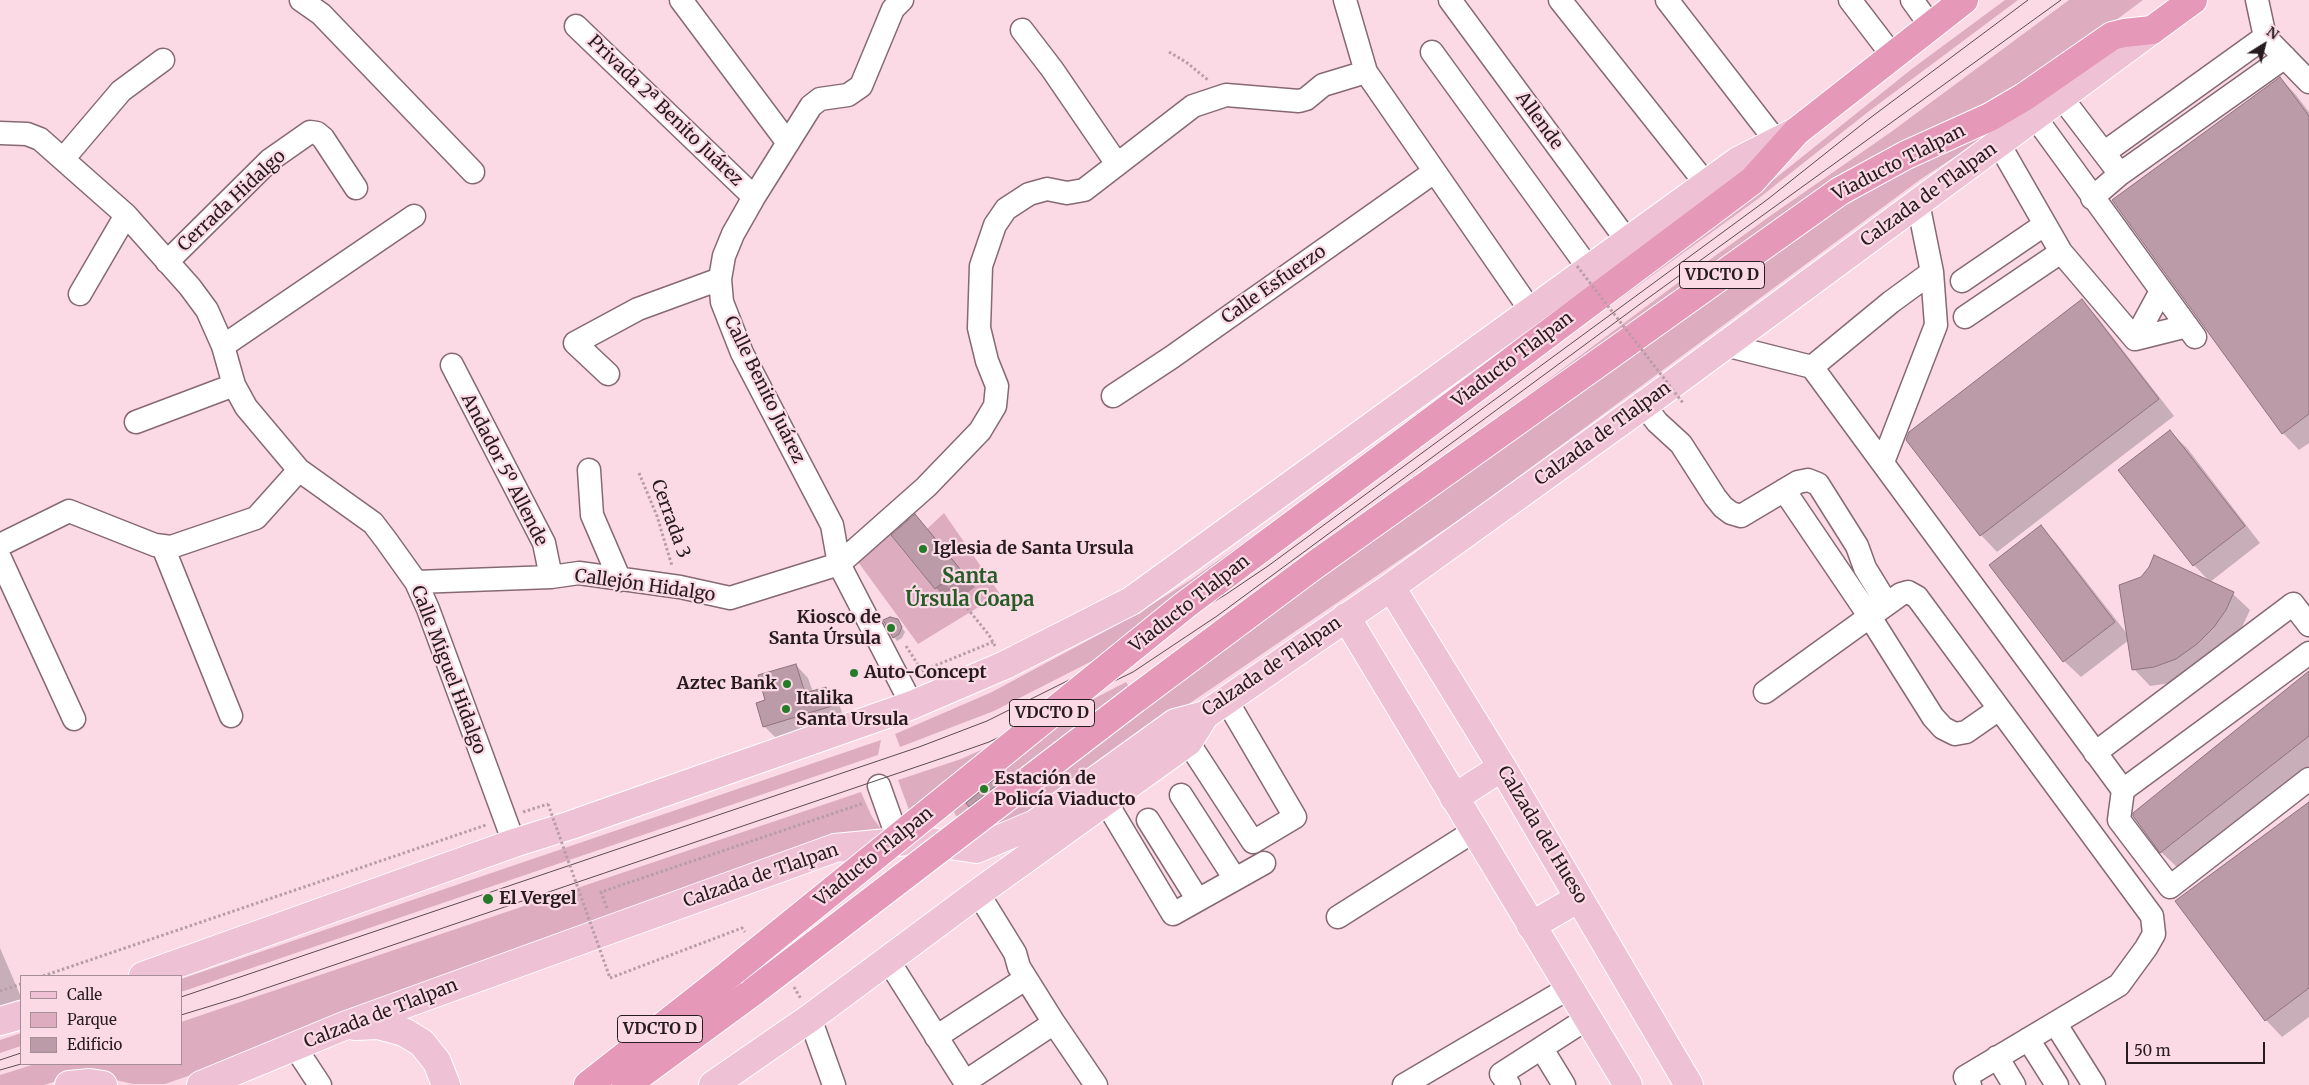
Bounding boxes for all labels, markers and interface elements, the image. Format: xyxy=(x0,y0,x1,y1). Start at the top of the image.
north arrow xyxy=(2239,20,2289,70)
text: N xyxy=(2263,22,2283,43)
street label: Privada 2ª Benito Juárez xyxy=(583,31,747,191)
street label: Allende xyxy=(1511,88,1567,154)
street label: Viaducto Tlalpan xyxy=(1829,120,1969,206)
street label: Calzada de Tlalpan xyxy=(1857,138,2001,252)
street label: Cerrada Hidalgo xyxy=(174,146,290,256)
street label: Calle Esfuerzo xyxy=(1218,241,1330,329)
road number: VDCTO D xyxy=(1680,262,1764,288)
street label: Viaducto Tlalpan xyxy=(1448,307,1578,413)
street label: Calle Benito Juárez xyxy=(719,313,809,467)
street label: Calzada de Tlalpan xyxy=(1531,377,1675,491)
street label: Andador 5º Allende xyxy=(456,390,552,550)
street label: Cerrada 3 xyxy=(646,477,694,561)
place label: Iglesia de Santa Ursula xyxy=(933,538,1134,560)
marker: Iglesia de Santa Ursula xyxy=(917,543,929,555)
street label: Viaducto Tlalpan xyxy=(1126,551,1254,657)
street label: Callejón Hidalgo xyxy=(573,565,717,607)
district label: Santa Úrsula Coapa xyxy=(906,565,1034,612)
street label: Calle Miguel Hidalgo xyxy=(406,583,490,757)
place label: Kiosco de Santa Úrsula xyxy=(768,607,881,650)
street label: Calzada de Tlalpan xyxy=(1198,613,1346,721)
marker: Kiosco de Santa Úrsula xyxy=(885,622,897,634)
place label: Auto-Concept xyxy=(864,662,987,684)
marker: Auto-Concept xyxy=(848,667,860,679)
place label: Aztec Bank xyxy=(677,673,777,695)
marker: Aztec Bank xyxy=(781,678,793,690)
place label: Italika Santa Ursula xyxy=(796,688,909,731)
road number: VDCTO D xyxy=(1010,700,1094,726)
marker: Italika Santa Ursula xyxy=(780,703,792,715)
street label: Calzada del Hueso xyxy=(1492,762,1592,908)
place label: Estación de Policía Viaducto xyxy=(994,768,1136,811)
marker: Estación de Policía Viaducto xyxy=(978,783,990,795)
street label: Viaducto Tlalpan xyxy=(810,803,938,911)
street label: Calzada de Tlalpan xyxy=(680,839,842,913)
place label: El Vergel xyxy=(499,888,577,910)
marker: El Vergel xyxy=(481,892,495,906)
legend xyxy=(20,975,182,1065)
street label: Calzada de Tlalpan xyxy=(301,975,461,1053)
text: Calle xyxy=(67,985,102,1004)
text: Parque xyxy=(67,1010,117,1029)
road number: VDCTO D xyxy=(618,1016,702,1042)
scale bar xyxy=(2129,1032,2268,1064)
text: Edificio xyxy=(67,1035,122,1054)
text: 50 m xyxy=(2134,1041,2171,1060)

